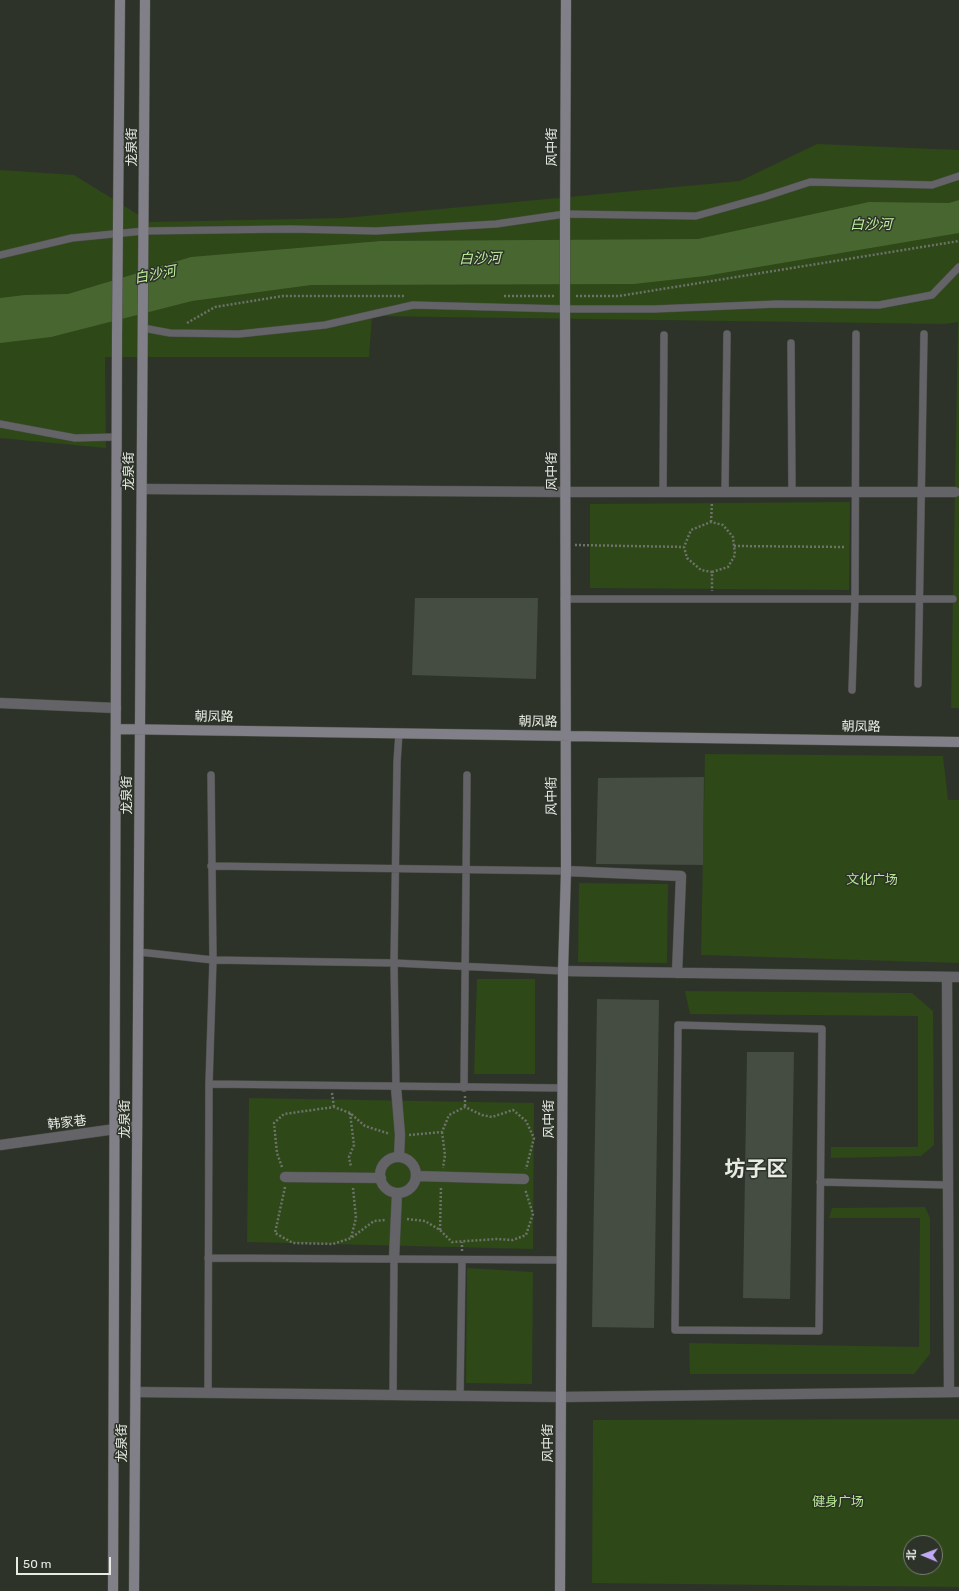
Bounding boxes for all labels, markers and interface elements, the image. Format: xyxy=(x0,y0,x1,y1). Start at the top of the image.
street label: 龙泉街 xyxy=(124,128,140,166)
street label: 风中街 xyxy=(544,128,560,166)
water label: 白沙河 xyxy=(850,217,892,233)
water label: 白沙河 xyxy=(459,250,501,268)
water label: 白沙河 xyxy=(133,263,177,287)
street label: 龙泉街 xyxy=(121,452,137,490)
street label: 风中街 xyxy=(544,452,560,490)
street label: 朝凤路 xyxy=(194,709,234,725)
street label: 朝凤路 xyxy=(518,714,558,730)
street label: 朝凤路 xyxy=(841,719,881,735)
street label: 龙泉街 xyxy=(119,776,135,814)
street label: 风中街 xyxy=(544,776,560,816)
park label: 文化广场 xyxy=(846,872,898,888)
street label: 龙泉街 xyxy=(117,1100,133,1138)
street label: 风中街 xyxy=(541,1100,557,1138)
street label: 韩家巷 xyxy=(47,1113,87,1133)
district label: 坊子区 xyxy=(725,1157,787,1183)
street label: 龙泉街 xyxy=(114,1424,130,1462)
street label: 风中街 xyxy=(540,1424,556,1462)
park label: 健身广场 xyxy=(812,1494,864,1510)
north arrow xyxy=(903,1535,943,1575)
scale bar xyxy=(18,1549,113,1575)
text: 北 xyxy=(905,1549,918,1560)
text: 50 m xyxy=(23,1557,51,1571)

